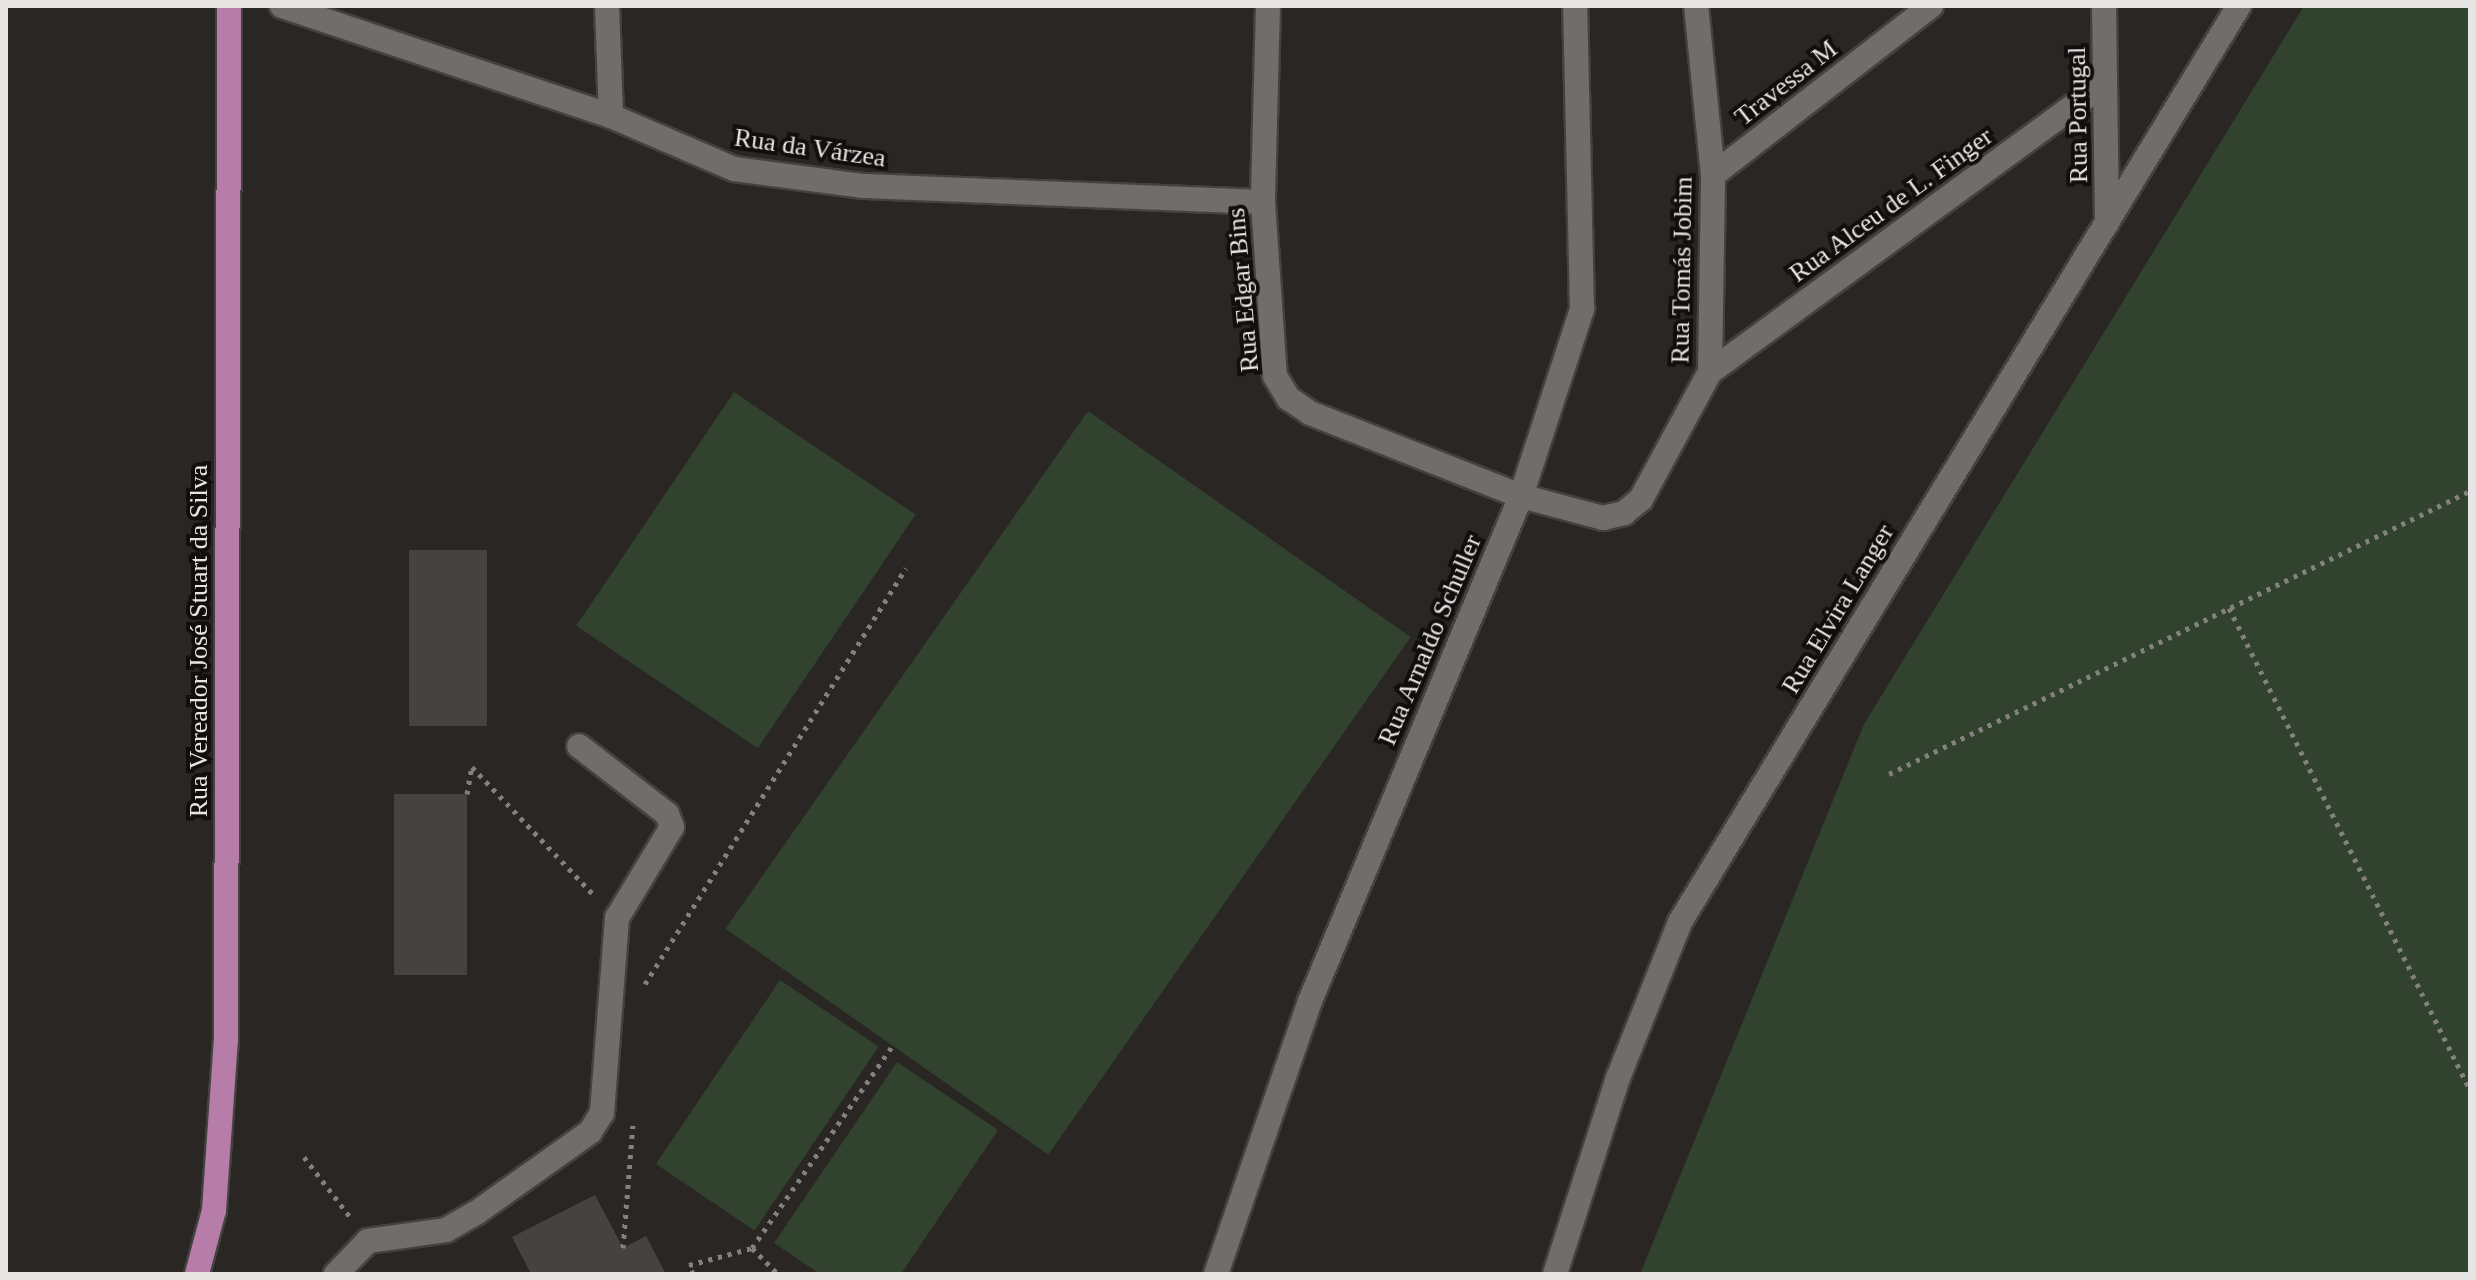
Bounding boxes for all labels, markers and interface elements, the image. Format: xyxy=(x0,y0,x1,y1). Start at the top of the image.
street label: Travessa M xyxy=(1729,33,1843,133)
street label: Rua Portugal xyxy=(2061,46,2095,184)
street label: Rua Alceu de L. Finger xyxy=(1783,120,1999,290)
street label: Rua da Várzea xyxy=(732,122,888,174)
street label: Rua Tomás Jobim xyxy=(1665,176,1699,364)
street label: Rua Edgar Bins xyxy=(1220,207,1266,373)
street label: Rua Vereador José Stuart da Silva xyxy=(183,464,215,818)
street label: Rua Elvira Langer xyxy=(1775,519,1901,699)
street label: Rua Arnaldo Schuller xyxy=(1371,530,1489,750)

